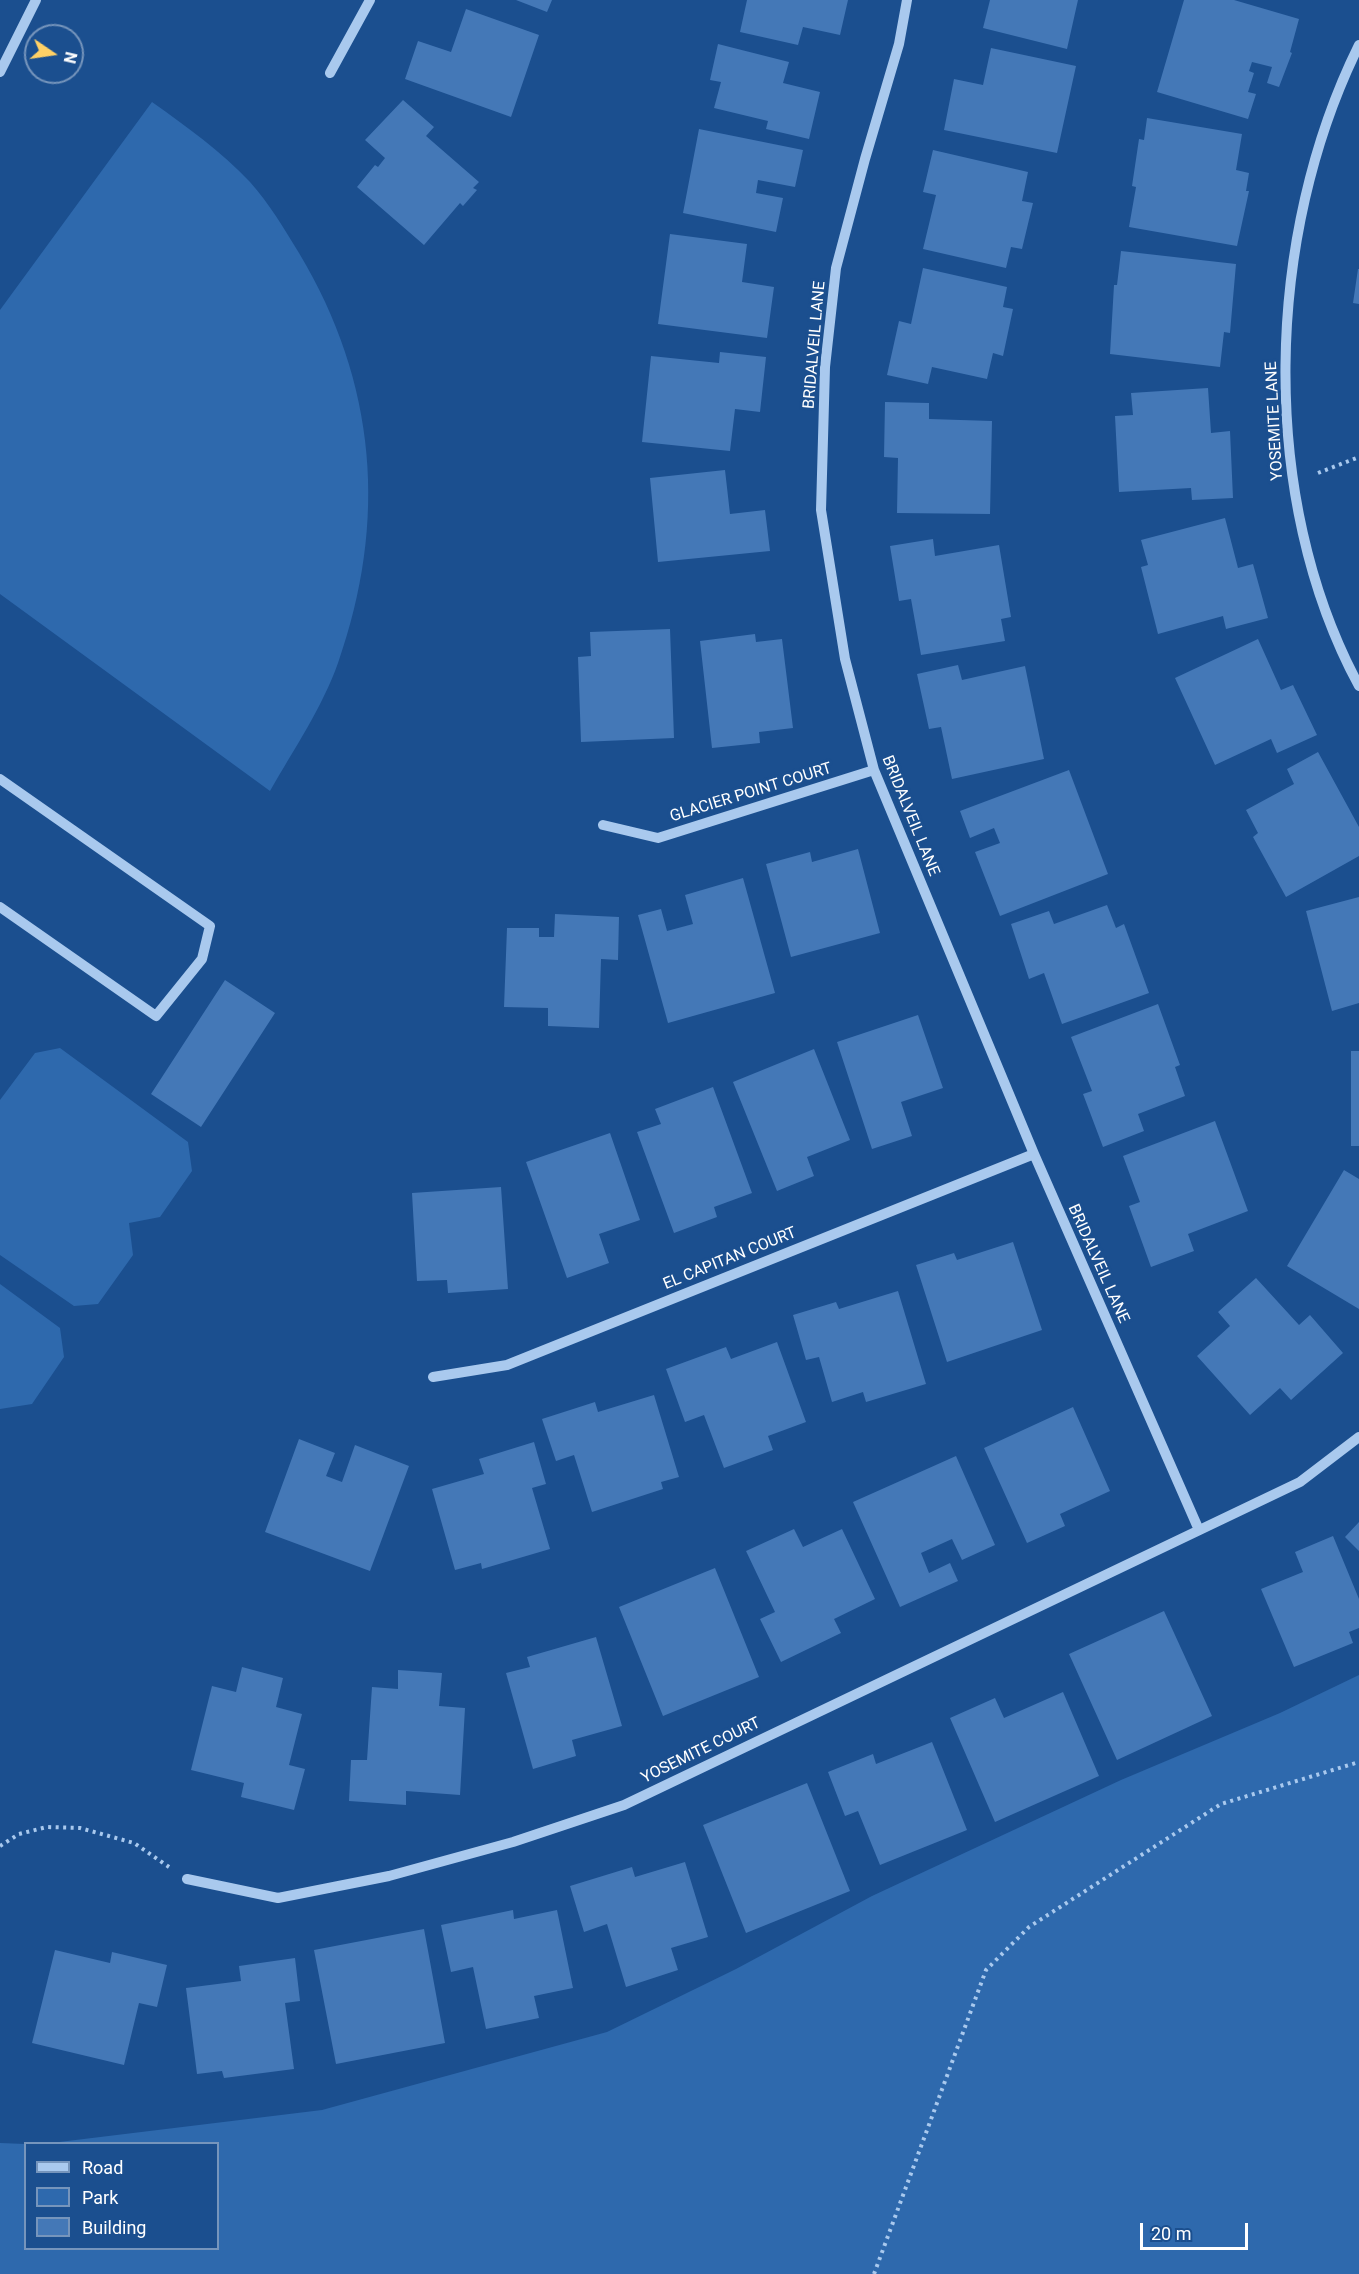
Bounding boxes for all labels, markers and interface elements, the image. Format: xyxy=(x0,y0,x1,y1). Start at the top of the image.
north arrow xyxy=(24,24,84,84)
text: N xyxy=(60,50,81,65)
street label: BRIDALVEIL LANE xyxy=(800,280,830,410)
street label: YOSEMITE LANE xyxy=(1262,361,1288,481)
street label: BRIDALVEIL LANE xyxy=(877,753,943,879)
street label: GLACIER POINT COURT xyxy=(668,759,834,827)
street label: BRIDALVEIL LANE xyxy=(1063,1202,1133,1326)
street label: EL CAPITAN COURT xyxy=(661,1223,799,1295)
street label: YOSEMITE COURT xyxy=(638,1714,764,1788)
legend xyxy=(24,2142,219,2250)
text: Road xyxy=(82,2157,123,2178)
text: Park xyxy=(82,2187,118,2208)
scale bar xyxy=(1143,2211,1251,2249)
text: Building xyxy=(82,2217,146,2238)
text: 20 m xyxy=(1151,2223,1191,2244)

